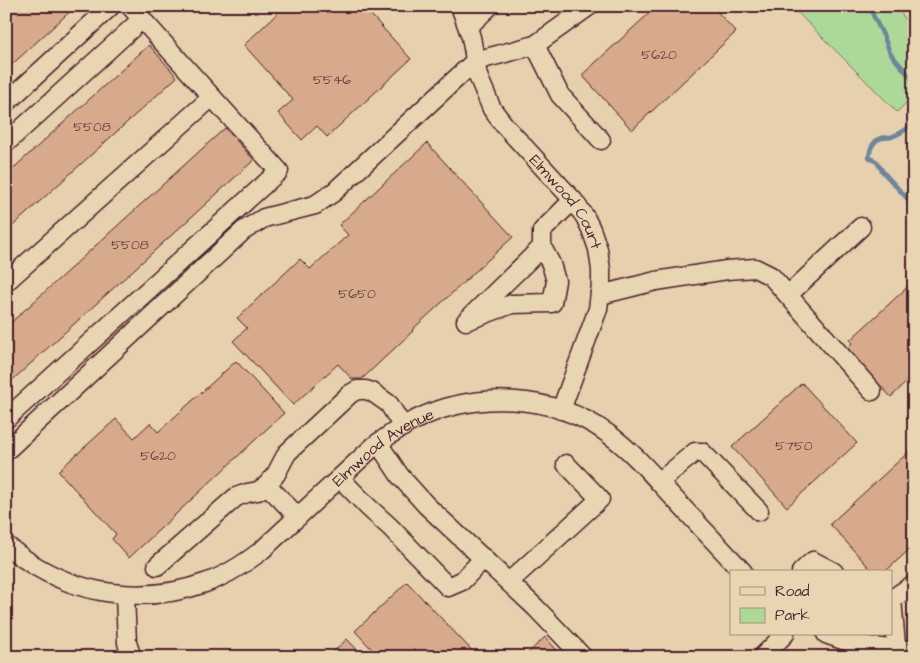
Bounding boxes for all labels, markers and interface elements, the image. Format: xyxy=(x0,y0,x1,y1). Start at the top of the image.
house number: 5620 xyxy=(641,45,677,65)
house number: 5546 xyxy=(313,70,351,90)
house number: 5508 xyxy=(73,117,111,137)
street label: Elmwood Court xyxy=(524,150,607,253)
house number: 5508 xyxy=(111,235,149,255)
house number: 5650 xyxy=(338,284,376,304)
street label: Elmwood Avenue xyxy=(327,403,437,492)
house number: 5750 xyxy=(775,436,813,456)
house number: 5620 xyxy=(140,446,176,466)
legend xyxy=(730,570,892,636)
text: Road xyxy=(775,581,810,602)
text: Park xyxy=(775,605,810,626)

